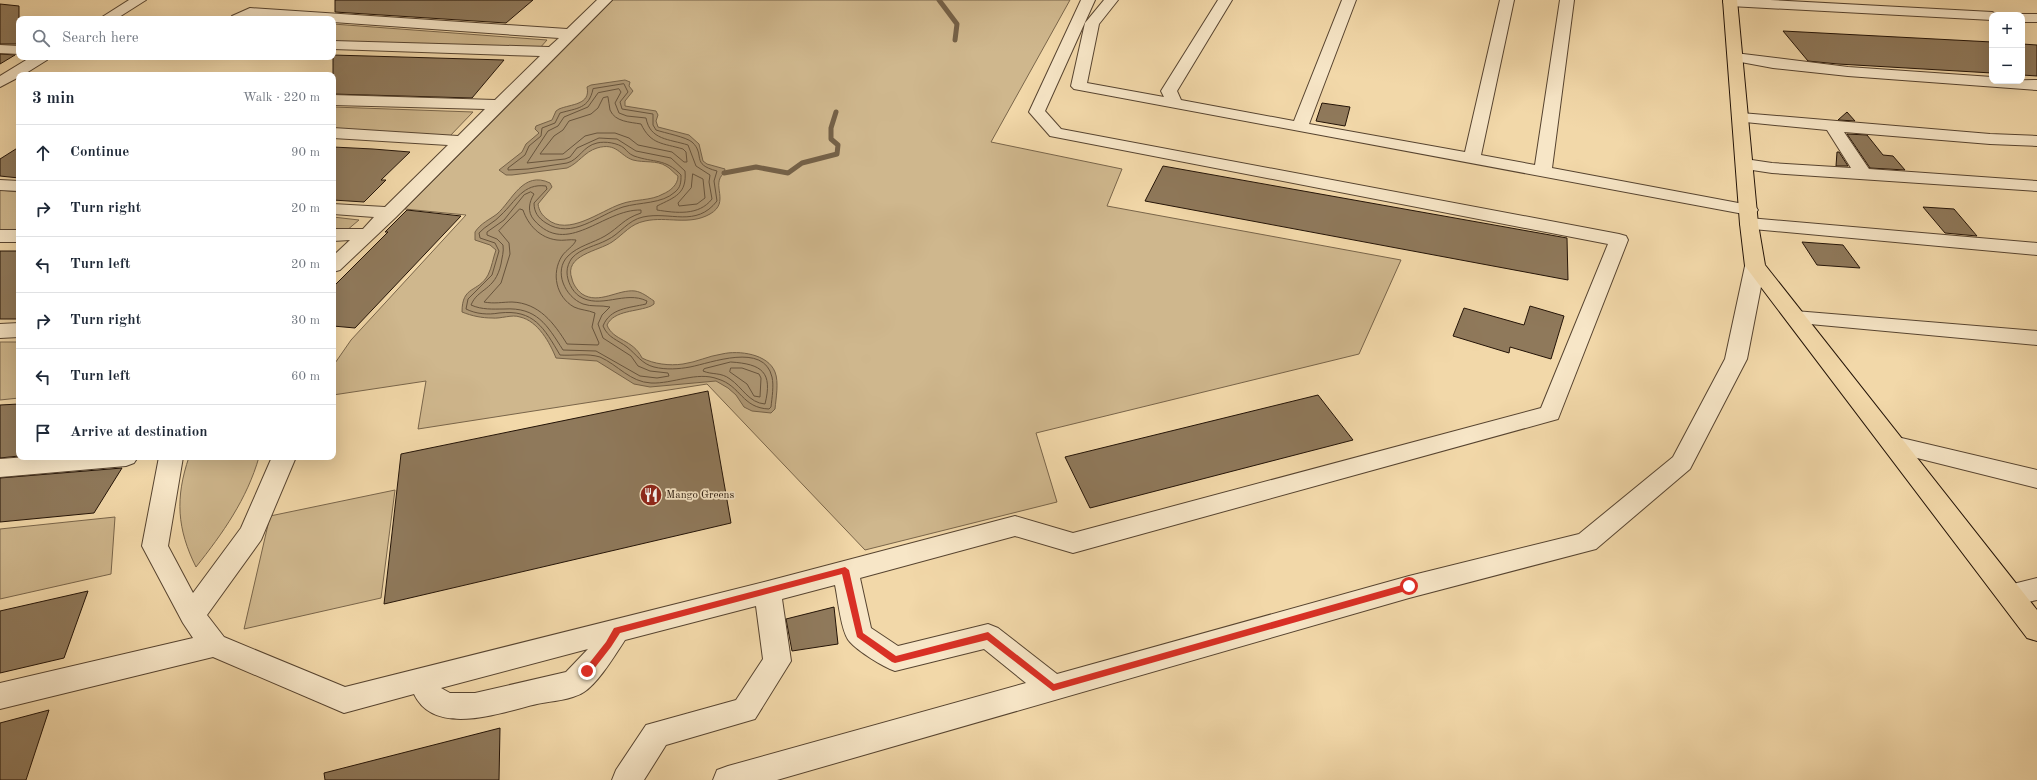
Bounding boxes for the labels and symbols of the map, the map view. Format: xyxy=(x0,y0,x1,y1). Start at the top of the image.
restaurant icon: Mango Greens xyxy=(638,482,664,508)
place label: Mango Greens xyxy=(666,490,735,501)
route start xyxy=(1400,577,1418,595)
route end xyxy=(578,662,596,680)

